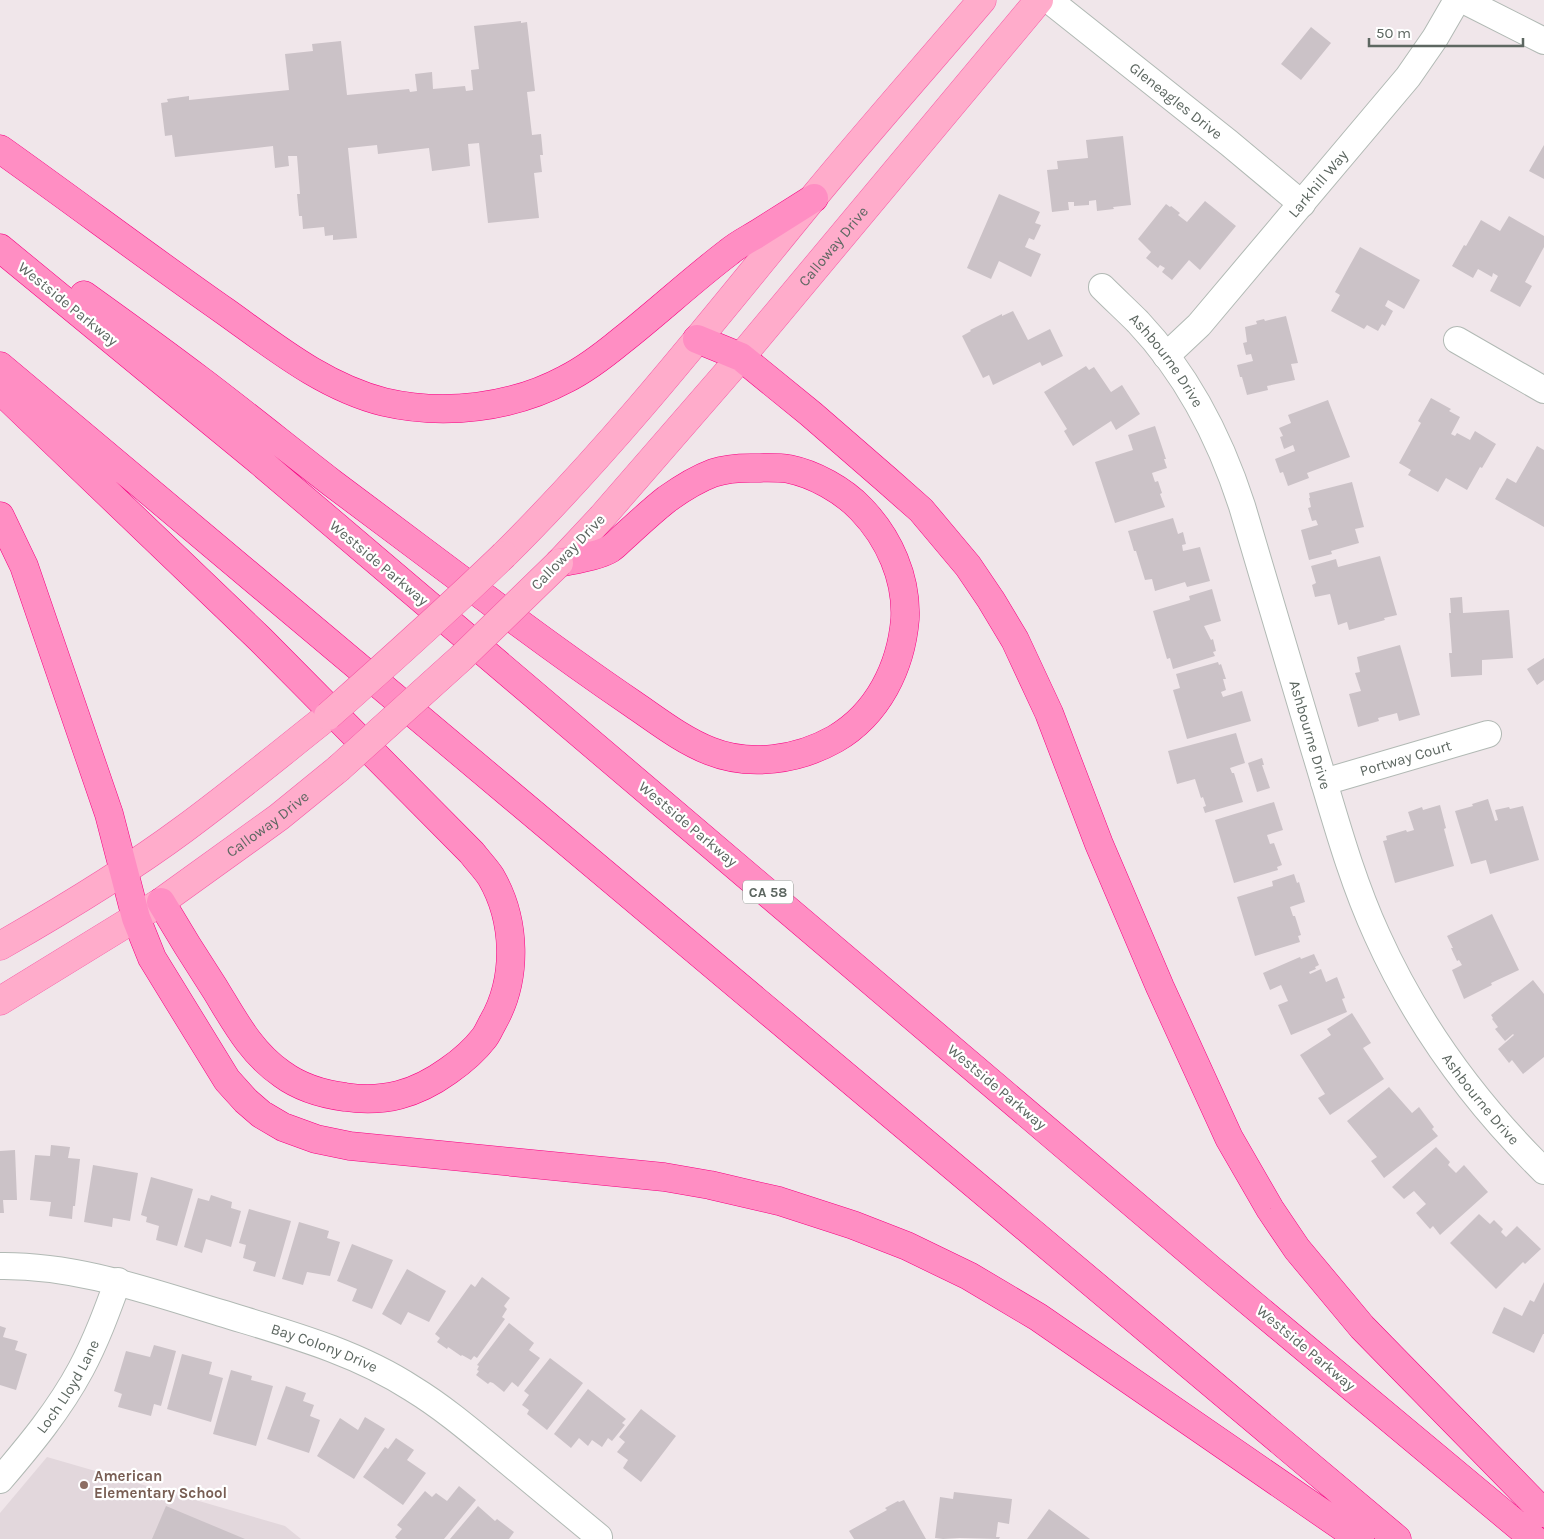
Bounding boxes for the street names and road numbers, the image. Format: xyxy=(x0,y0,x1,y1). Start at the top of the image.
street label: Gleneagles Drive xyxy=(1126,58,1226,143)
street label: Larkhill Way xyxy=(1284,146,1352,221)
street label: Calloway Drive xyxy=(795,203,872,290)
street label: Westside Parkway xyxy=(14,258,122,350)
street label: Ashbourne Drive xyxy=(1126,310,1207,410)
street label: Calloway Drive xyxy=(527,510,609,594)
street label: Westside Parkway xyxy=(326,517,432,610)
street label: Ashbourne Drive xyxy=(1286,678,1335,791)
street label: Portway Court xyxy=(1358,736,1454,780)
street label: Westside Parkway xyxy=(635,778,741,871)
street label: Calloway Drive xyxy=(223,787,313,861)
road number: CA 58 xyxy=(743,880,793,904)
street label: Westside Parkway xyxy=(944,1041,1050,1134)
street label: Ashbourne Drive xyxy=(1438,1050,1523,1149)
street label: Westside Parkway xyxy=(1253,1302,1359,1395)
street label: Bay Colony Drive xyxy=(269,1320,381,1376)
street label: Loch Lloyd Lane xyxy=(33,1337,103,1437)

